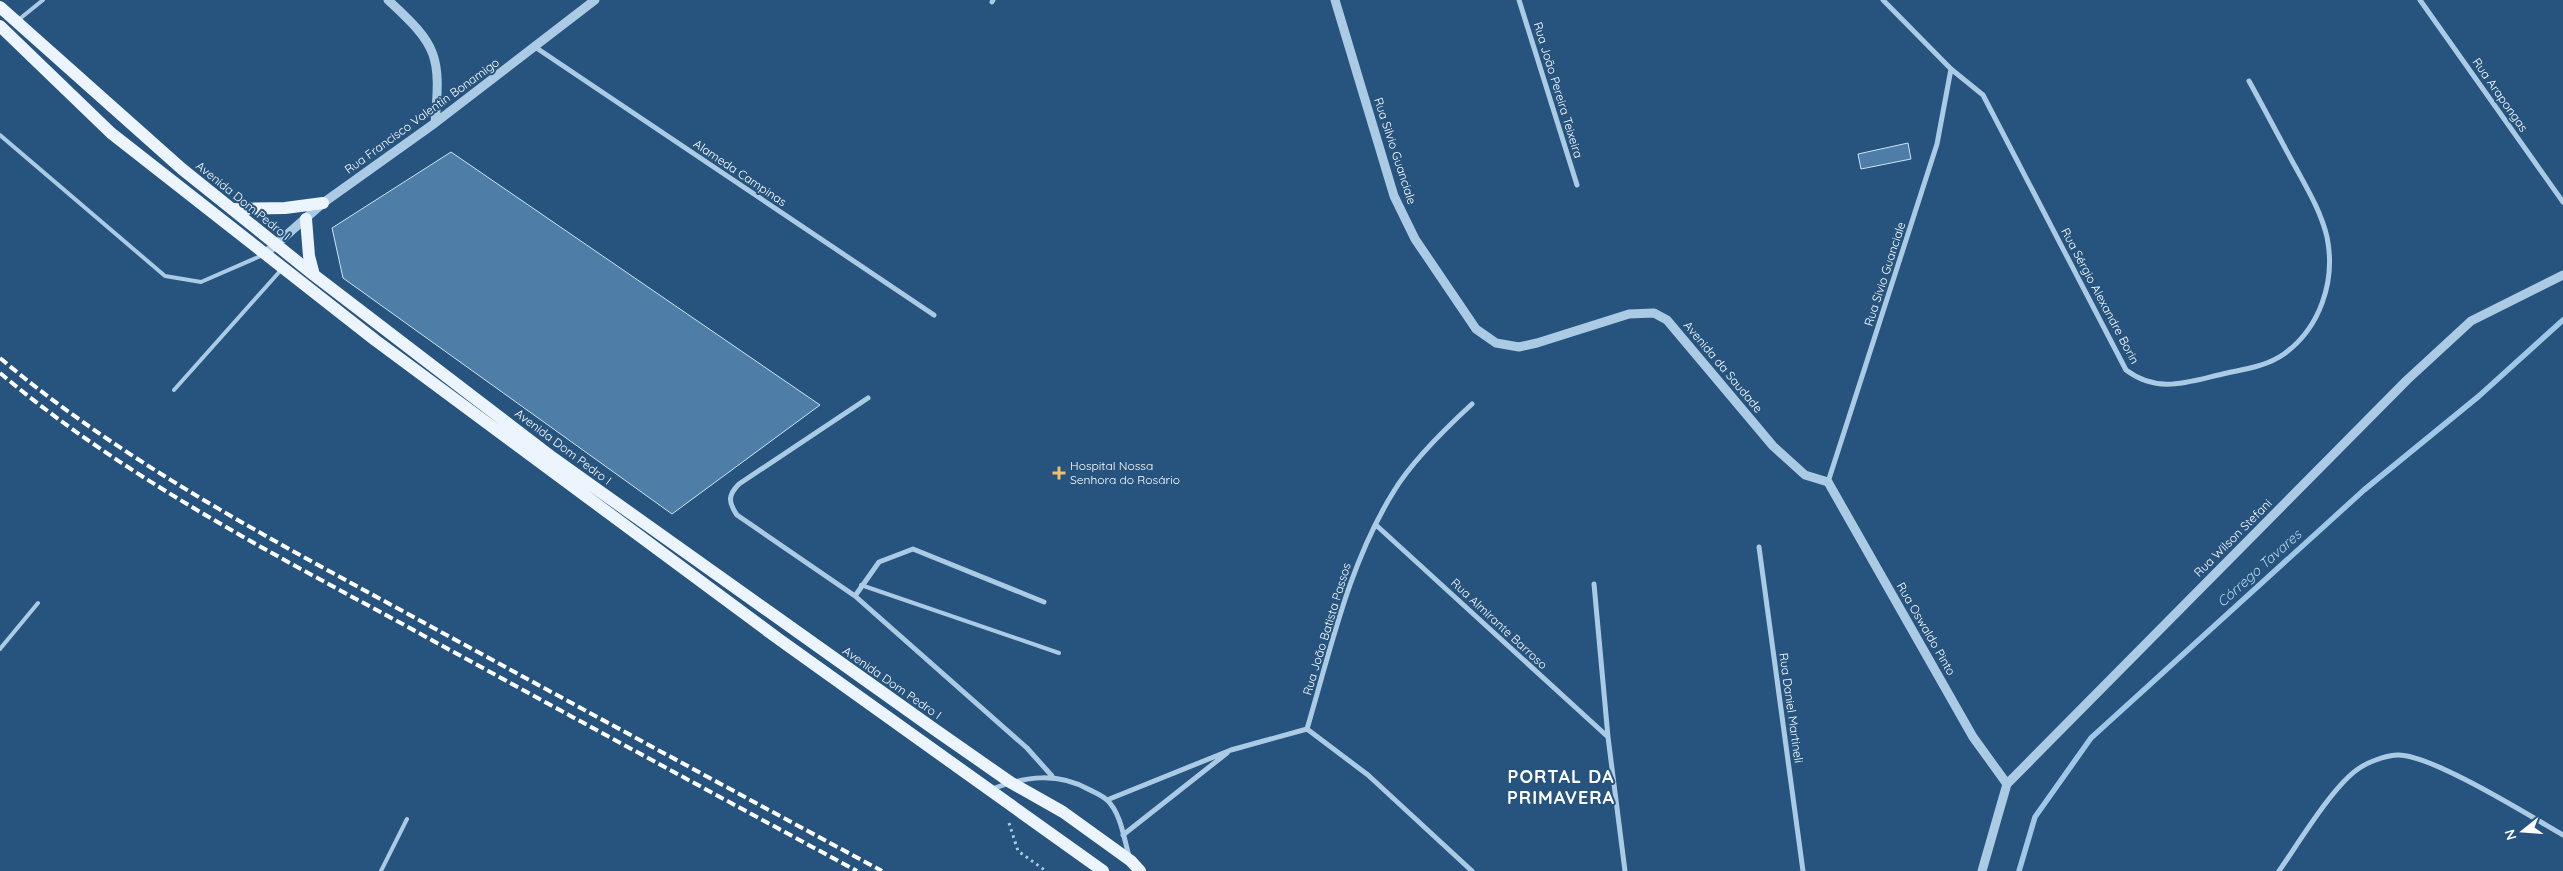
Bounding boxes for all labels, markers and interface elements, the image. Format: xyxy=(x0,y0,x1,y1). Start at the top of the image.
street label: Rua João Pereira Teixeira xyxy=(1531,20,1586,160)
street label: Rua Francisco Valentin Bonamigo xyxy=(341,54,502,177)
street label: Rua Arapongas xyxy=(2469,55,2532,135)
street label: Rua Silvio Guanciale xyxy=(1371,96,1420,206)
street label: Alameda Campinas xyxy=(691,136,790,210)
street label: Avenida Dom Pedro I xyxy=(193,158,293,243)
street label: Rua Sivio Guanciale xyxy=(1861,220,1909,328)
street label: Rua Sérgio Alexandre Borin xyxy=(2058,225,2143,366)
street label: Avenida da Saudade xyxy=(1681,318,1766,416)
street label: Avenida Dom Pedro I xyxy=(512,405,615,488)
place label: Hospital Nossa Senhora do Rosário xyxy=(1070,458,1180,487)
marker: Hospital Nossa Senhora do Rosário xyxy=(1052,466,1066,480)
street label: Rua Wilson Stefani xyxy=(2191,496,2275,580)
water label: Córrego Tavares xyxy=(2213,524,2306,611)
street label: Rua João Batista Passos xyxy=(1299,560,1354,697)
street label: Rua Almirante Barroso xyxy=(1448,575,1551,672)
street label: Rua Oswaldo Pinto xyxy=(1894,580,1959,678)
street label: Avenida Dom Pedro I xyxy=(840,643,945,722)
street label: Rua Daniel Martineli xyxy=(1776,652,1807,764)
district label: PORTAL DA PRIMAVERA xyxy=(1507,765,1615,809)
north arrow xyxy=(2498,806,2548,856)
text: N xyxy=(2500,827,2521,842)

